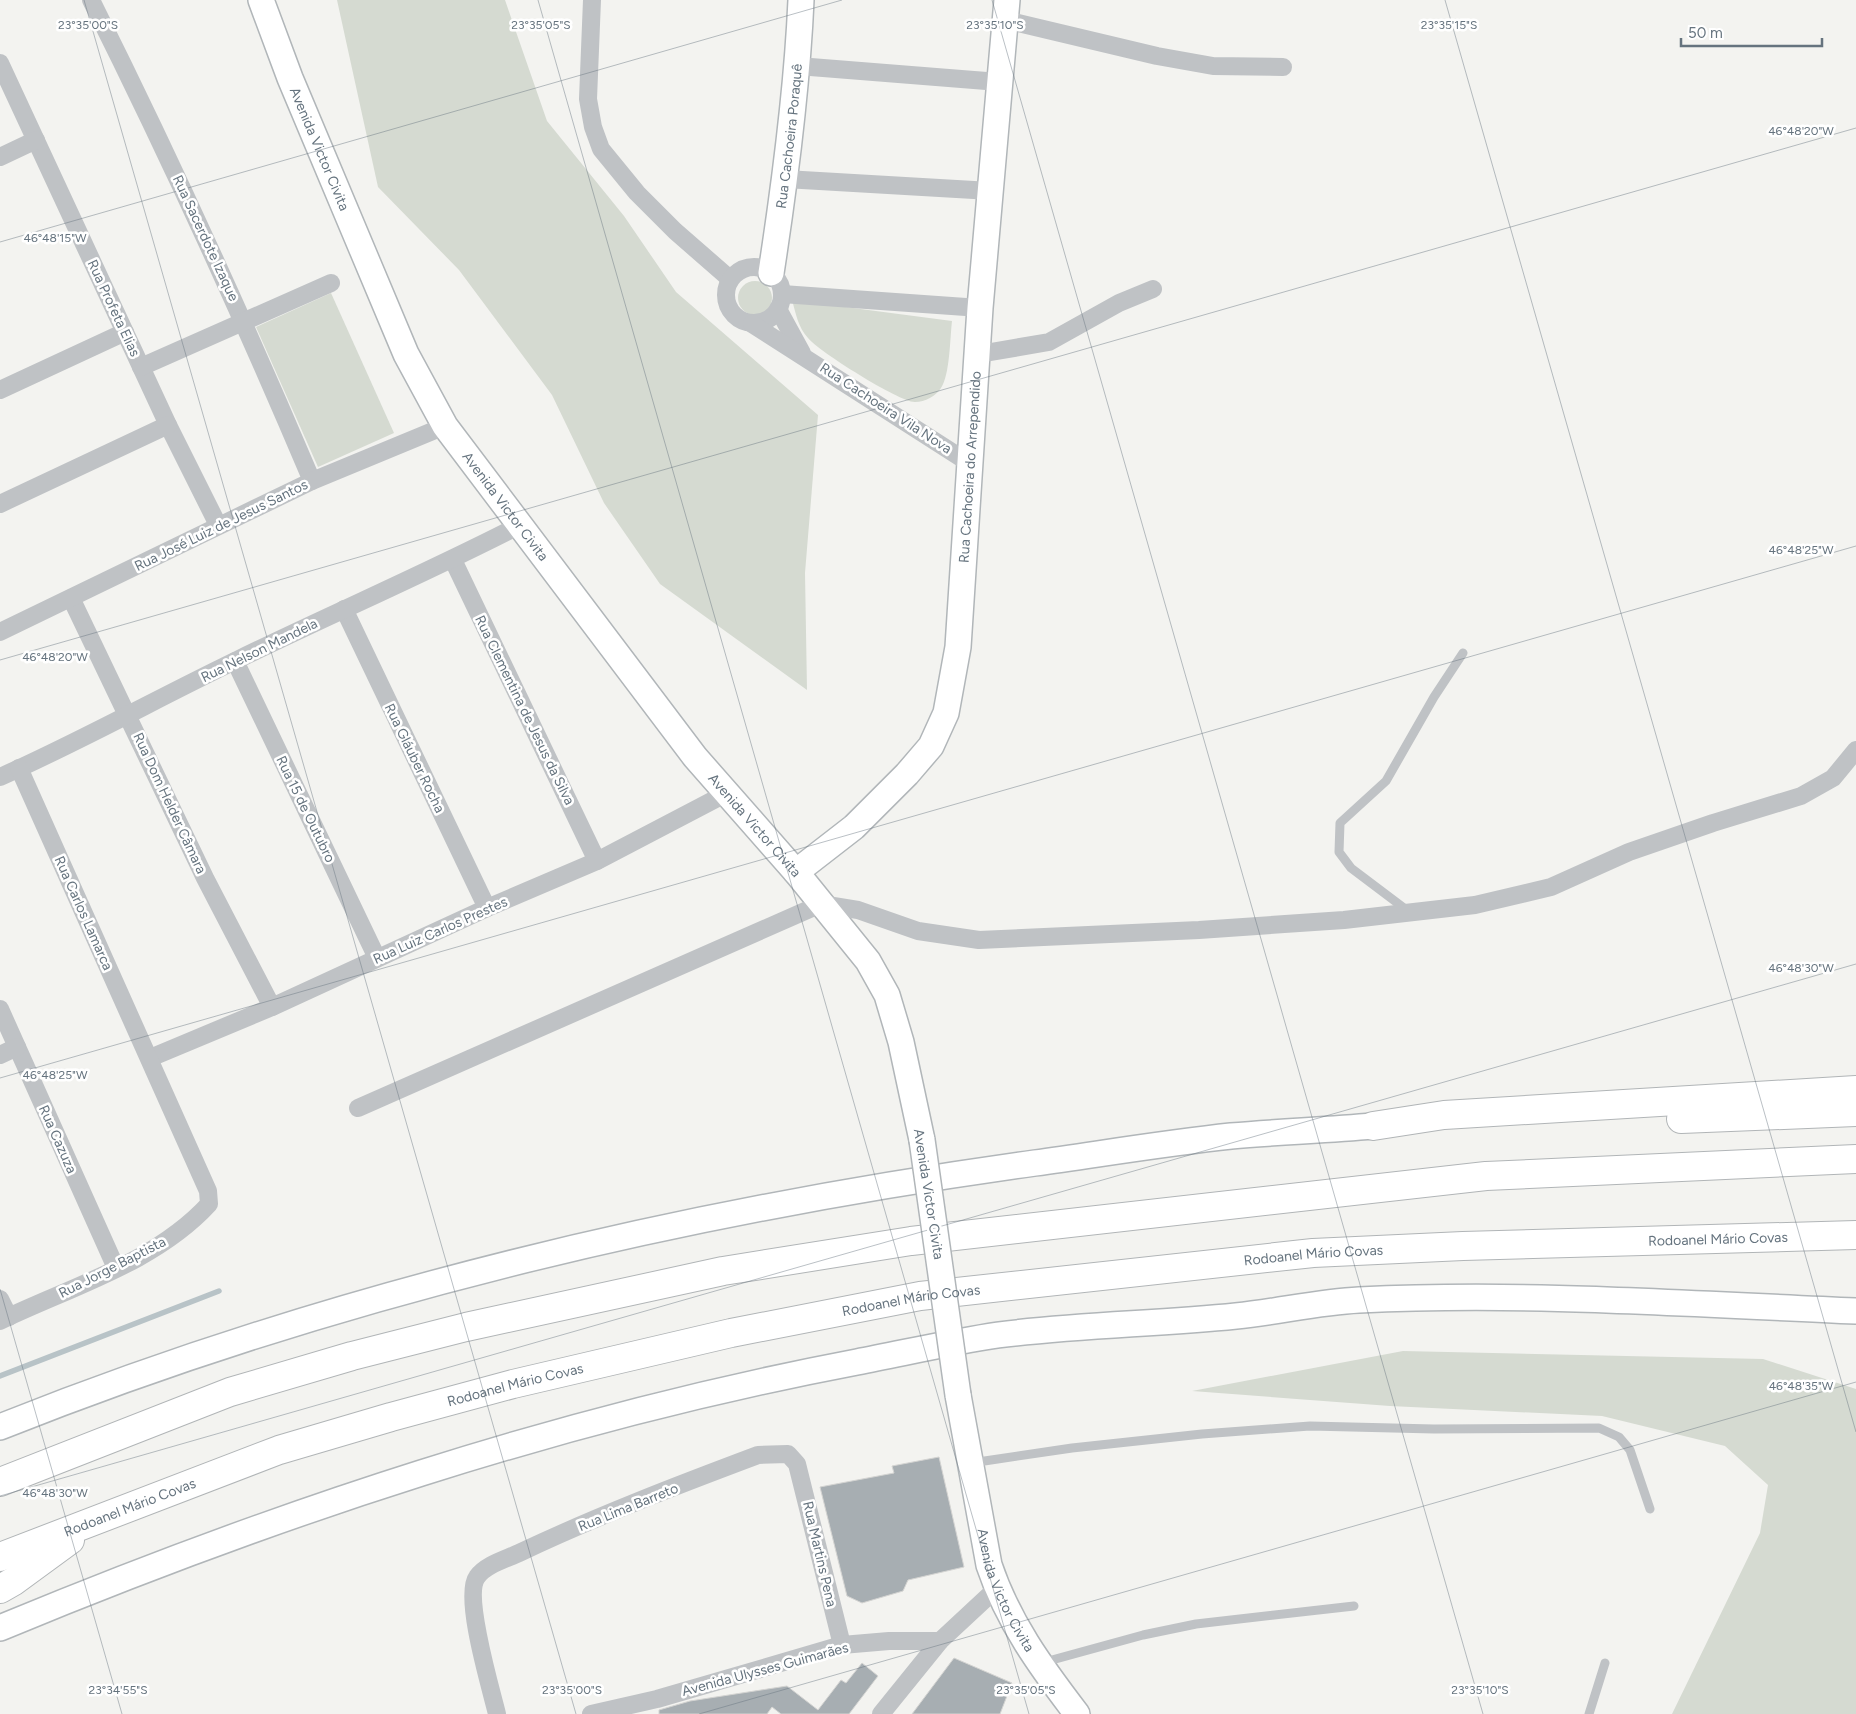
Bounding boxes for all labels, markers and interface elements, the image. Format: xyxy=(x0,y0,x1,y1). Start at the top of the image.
scale bar xyxy=(1681,15,1822,47)
text: 23°35'00"S xyxy=(58,18,118,32)
text: 23°35'05"S xyxy=(511,18,571,32)
text: 23°35'10"S xyxy=(966,18,1024,32)
text: 23°35'15"S xyxy=(1421,18,1477,32)
text: 50 m xyxy=(1688,24,1723,42)
street label: Rua Cachoeira Poraquê xyxy=(773,63,806,210)
street label: Avenida Victor Civita xyxy=(286,85,353,213)
text: 46°48'20"W xyxy=(1768,124,1834,138)
street label: Rua Sacerdote Izaque xyxy=(169,173,242,304)
text: 46°48'15"W xyxy=(23,231,87,245)
street label: Rua Profeta Elias xyxy=(84,257,143,359)
street label: Rua Cachoeira Vila Nova xyxy=(817,359,955,457)
street label: Rua Cachoeira do Arrependido xyxy=(955,371,985,563)
street label: Avenida Victor Civita xyxy=(458,449,552,564)
street label: Rua José Luiz de Jesus Santos xyxy=(132,476,311,575)
text: 46°48'25"W xyxy=(1769,543,1834,557)
street label: Rua Clementina de Jesus da Silva xyxy=(471,613,578,808)
street label: Rua Nelson Mandela xyxy=(198,615,320,686)
text: 46°48'20"W xyxy=(22,650,88,664)
street label: Rua Gláuber Rocha xyxy=(381,701,448,816)
street label: Rua Dom Helder Câmara xyxy=(129,730,210,876)
street label: Rua 15 de Outubro xyxy=(272,753,339,865)
street label: Avenida Victor Civita xyxy=(704,770,805,881)
street label: Rua Carlos Lamarca xyxy=(51,853,116,973)
street label: Rua Luiz Carlos Prestes xyxy=(370,893,510,968)
text: 46°48'30"W xyxy=(1768,961,1834,975)
text: 46°48'25"W xyxy=(23,1068,88,1082)
street label: Rua Cazuza xyxy=(35,1102,80,1176)
street label: Avenida Victor Civita xyxy=(910,1127,947,1261)
street label: Rodoanel Mário Covas xyxy=(1648,1229,1788,1250)
street label: Rua Jorge Baptista xyxy=(56,1233,169,1302)
street label: Rodoanel Mário Covas xyxy=(1243,1242,1383,1270)
street label: Rodoanel Mário Covas xyxy=(841,1281,981,1320)
street label: Rodoanel Mário Covas xyxy=(445,1360,585,1410)
text: 46°48'35"W xyxy=(1769,1379,1834,1393)
street label: Rodoanel Mário Covas xyxy=(62,1475,198,1541)
street label: Rua Lima Barreto xyxy=(576,1480,681,1535)
text: 46°48'30"W xyxy=(22,1486,88,1500)
street label: Rua Martins Pena xyxy=(799,1500,840,1609)
street label: Avenida Victor Civita xyxy=(974,1527,1038,1655)
street label: Avenida Ulysses Guimarães xyxy=(680,1639,850,1700)
text: 23°34'55"S xyxy=(88,1683,148,1697)
text: 23°35'00"S xyxy=(542,1683,602,1697)
text: 23°35'05"S xyxy=(996,1683,1056,1697)
text: 23°35'10"S xyxy=(1451,1683,1509,1697)

